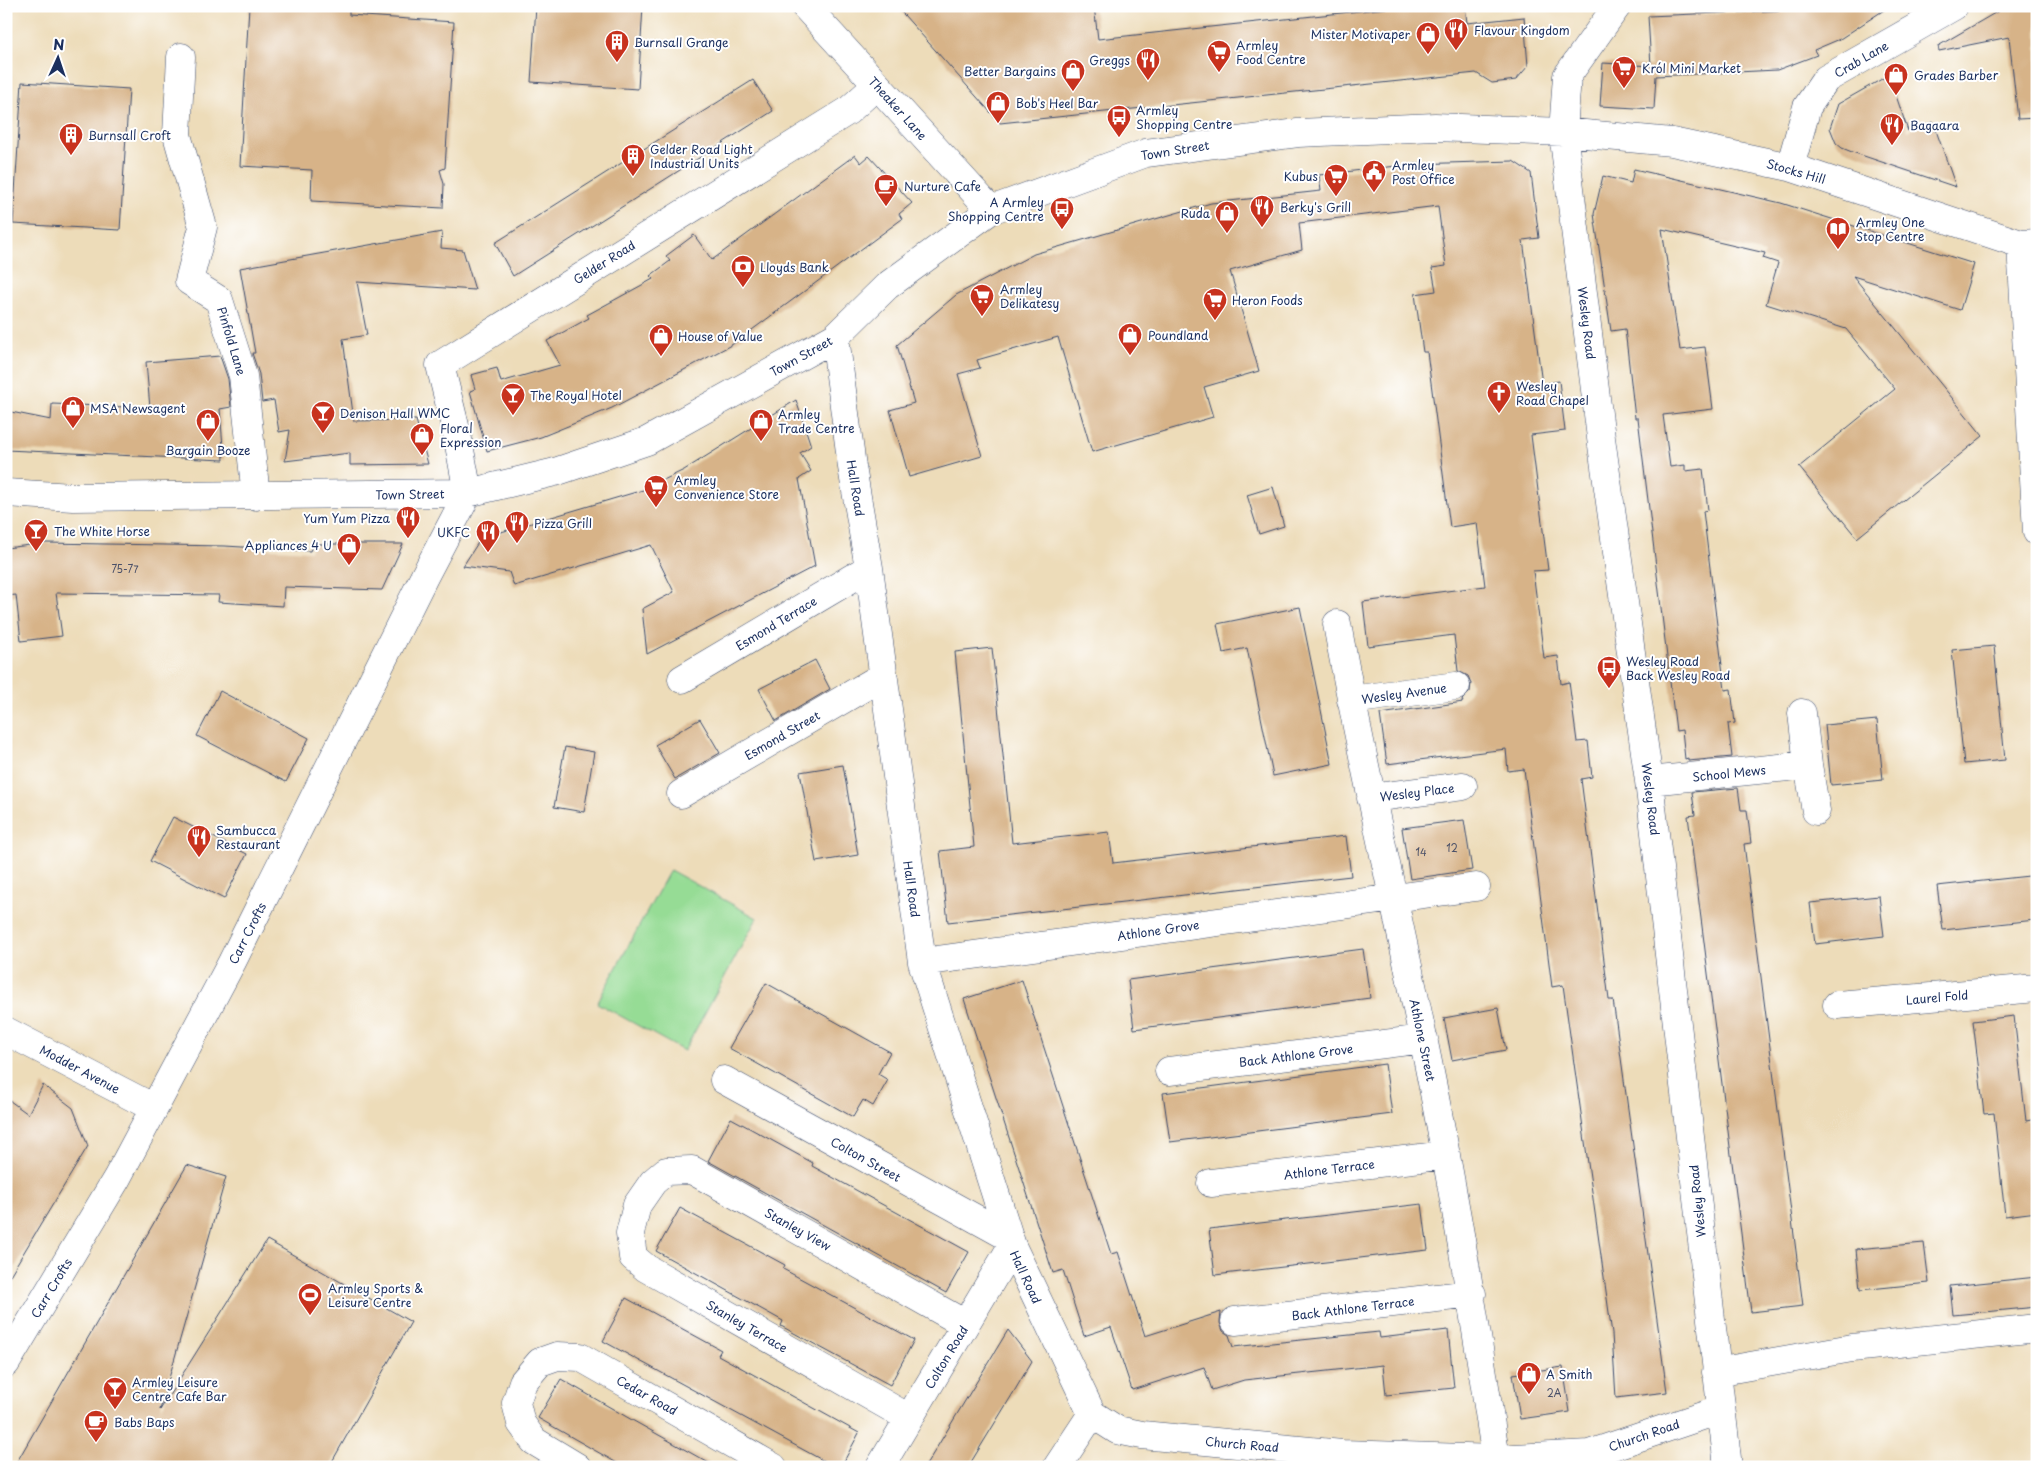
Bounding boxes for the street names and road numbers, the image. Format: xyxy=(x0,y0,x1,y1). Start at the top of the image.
street label: Crab Lane xyxy=(1831,36,1892,82)
street label: Theaker Lane xyxy=(865,72,931,144)
street label: Town Street xyxy=(1139,136,1211,164)
street label: Stocks Hill xyxy=(1764,154,1828,188)
street label: Gelder Road xyxy=(570,236,638,288)
street label: Wesley Road xyxy=(1574,286,1600,360)
street label: Pinfold Lane xyxy=(213,304,251,378)
street label: Town Street xyxy=(766,331,836,381)
street label: Hall Road xyxy=(843,459,869,517)
street label: Town Street xyxy=(375,484,445,504)
street label: Esmond Terrace xyxy=(732,592,820,654)
street label: Wesley Avenue xyxy=(1360,678,1448,708)
street label: Esmond Street xyxy=(741,706,823,764)
street label: School Mews xyxy=(1691,760,1767,786)
street label: Wesley Road xyxy=(1638,762,1664,836)
street label: Wesley Place xyxy=(1379,779,1455,805)
street label: Hall Road xyxy=(899,860,925,918)
street label: Carr Crofts xyxy=(224,899,270,967)
street label: Athlone Grove xyxy=(1116,915,1200,945)
street label: Laurel Fold xyxy=(1905,985,1969,1009)
street label: Athlone Street xyxy=(1405,997,1441,1083)
street label: Back Athlone Grove xyxy=(1238,1039,1354,1071)
street label: Modder Avenue xyxy=(37,1040,124,1098)
street label: Colton Street xyxy=(828,1132,905,1186)
street label: Athlone Terrace xyxy=(1283,1154,1375,1184)
street label: Wesley Road xyxy=(1684,1164,1710,1238)
street label: Stanley View xyxy=(762,1203,835,1255)
street label: Hall Road xyxy=(1006,1247,1046,1307)
street label: Carr Crofts xyxy=(26,1254,76,1321)
street label: Back Athlone Terrace xyxy=(1291,1292,1415,1324)
street label: Stanley Terrace xyxy=(703,1295,791,1357)
street label: Colton Road xyxy=(920,1322,972,1392)
street label: Cedar Road xyxy=(613,1371,681,1419)
street label: Church Road xyxy=(1606,1414,1682,1456)
street label: Church Road xyxy=(1204,1432,1280,1456)

